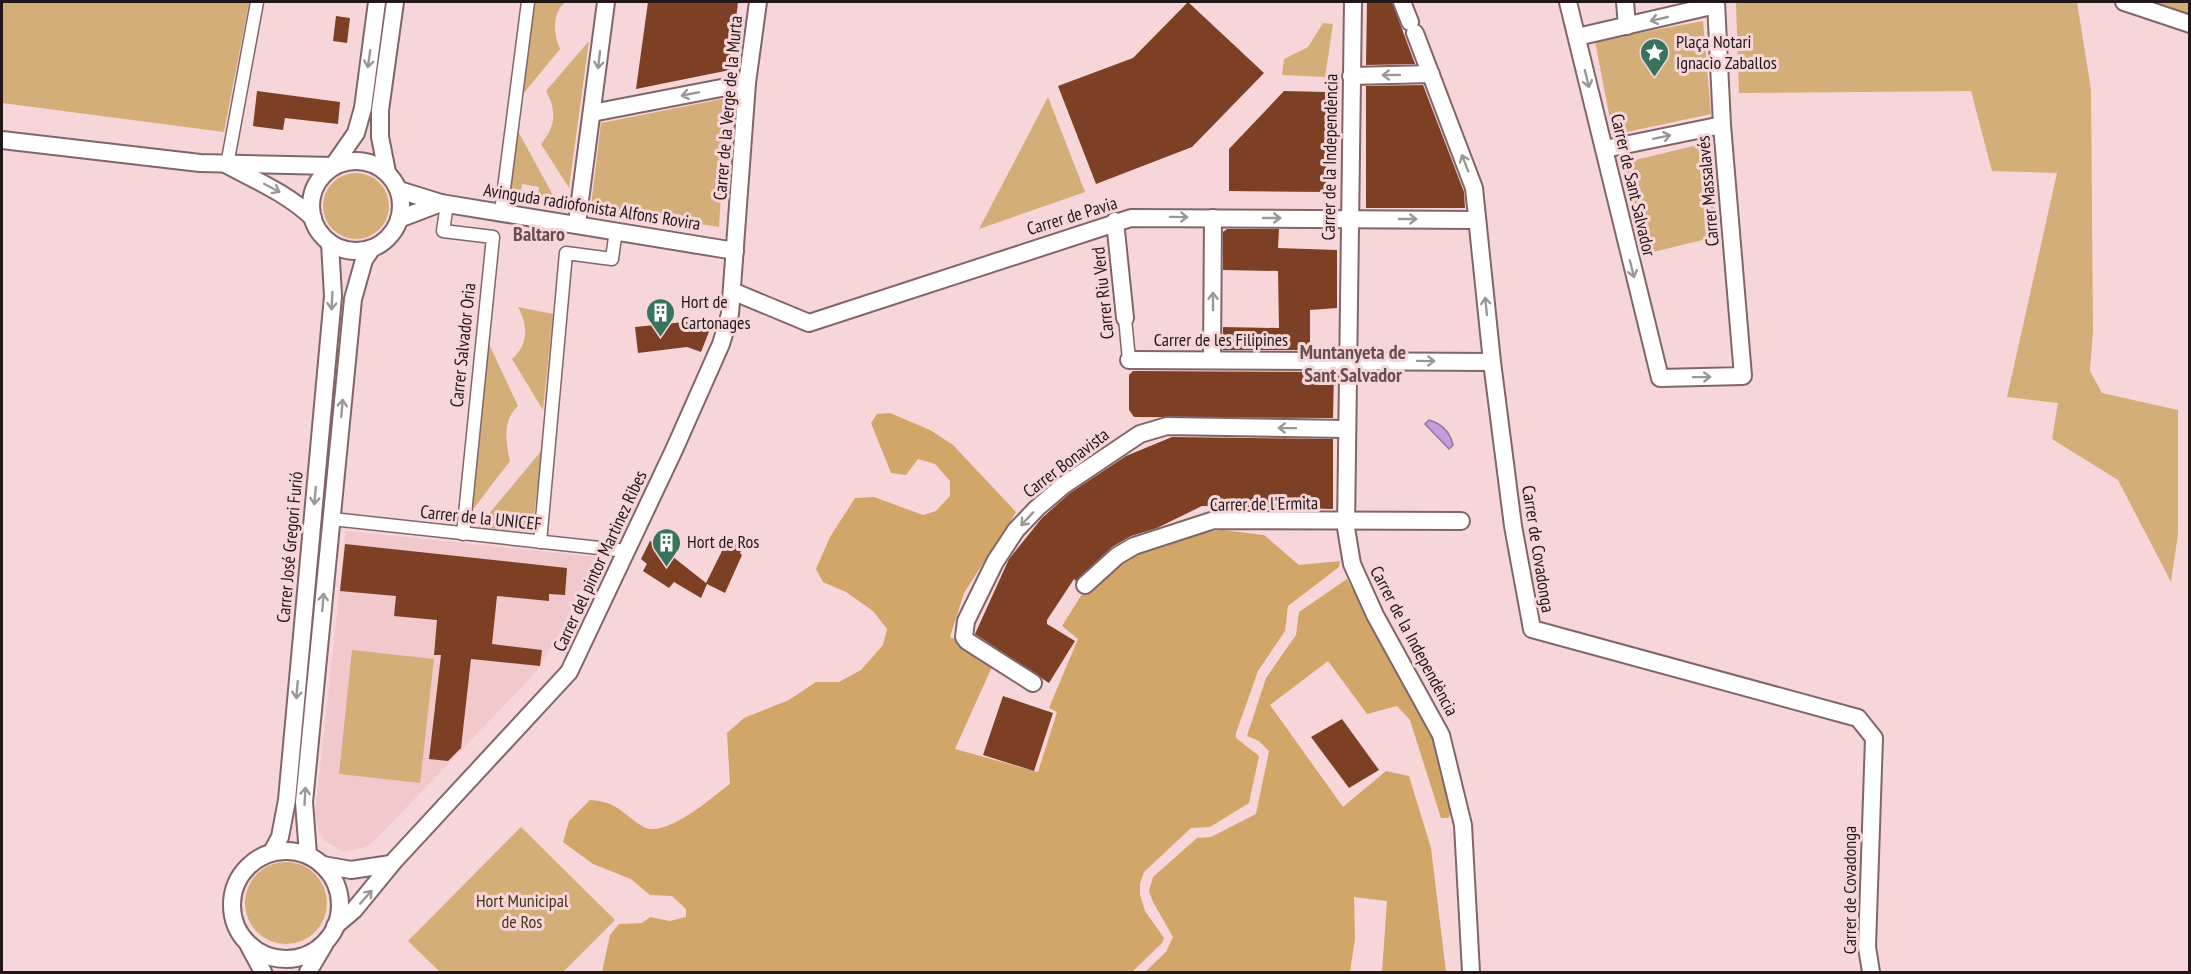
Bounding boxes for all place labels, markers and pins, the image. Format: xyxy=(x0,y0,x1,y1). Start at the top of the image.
place label: Plaça Notari Ignacio Zaballos xyxy=(1676,30,1777,74)
place icon: Plaça Notari Ignacio Zaballos xyxy=(1639,36,1671,78)
place label: Hort de Cartonages xyxy=(681,290,751,334)
building icon: Hort de Cartonages xyxy=(644,296,676,338)
building icon: Hort de Ros xyxy=(650,526,682,568)
place label: Hort de Ros xyxy=(687,530,759,553)

